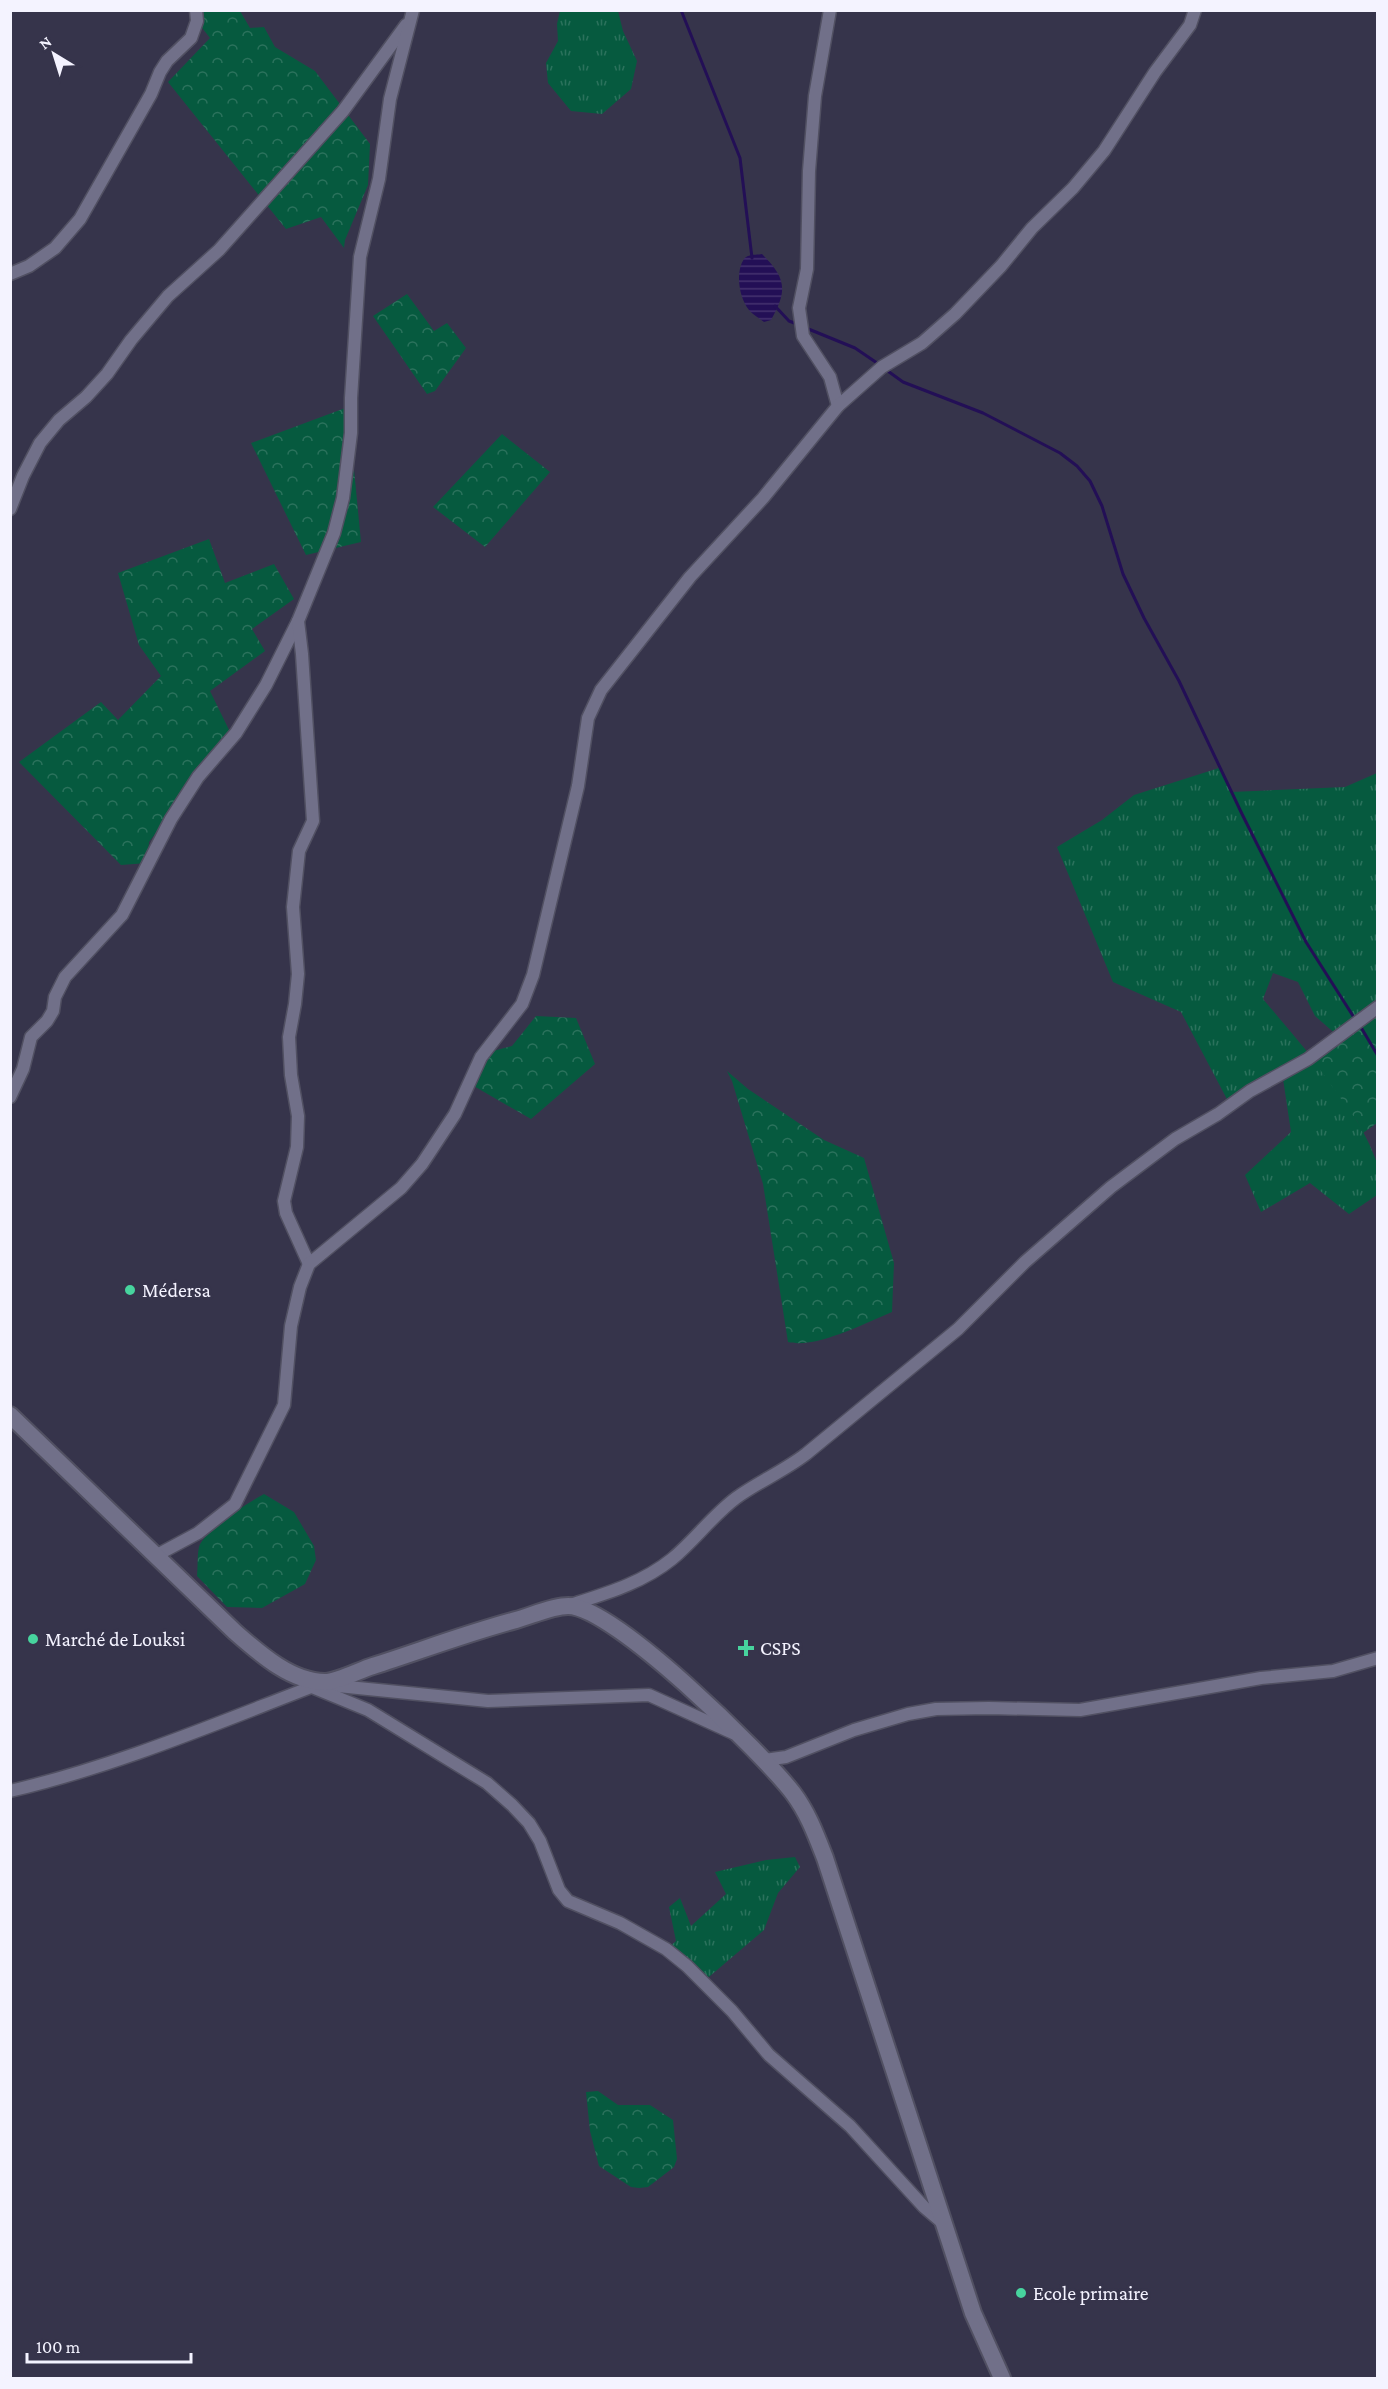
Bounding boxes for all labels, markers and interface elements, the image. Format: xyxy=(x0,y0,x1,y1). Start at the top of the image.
north arrow xyxy=(24,24,84,84)
text: N xyxy=(36,32,55,53)
place label: Médersa xyxy=(142,1279,211,1301)
marker: Médersa xyxy=(123,1283,137,1297)
place label: Marché de Louksi xyxy=(45,1628,185,1650)
marker: Marché de Louksi xyxy=(26,1632,40,1646)
place label: CSPS xyxy=(760,1637,801,1659)
marker: CSPS xyxy=(737,1639,755,1657)
place label: Ecole primaire xyxy=(1033,2282,1149,2305)
marker: Ecole primaire xyxy=(1014,2286,1028,2300)
scale bar xyxy=(27,2326,190,2364)
text: 100 m xyxy=(36,2337,81,2357)

